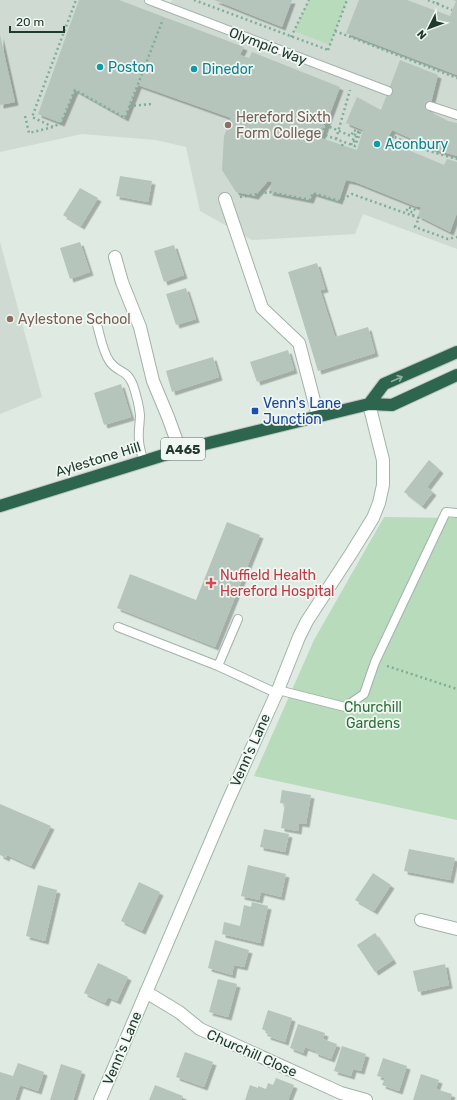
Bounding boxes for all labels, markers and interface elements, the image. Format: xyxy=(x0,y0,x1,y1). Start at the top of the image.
scale bar xyxy=(10,8,64,34)
north arrow xyxy=(409,8,449,48)
text: 20 m xyxy=(16,15,44,29)
street label: Olympic Way xyxy=(227,24,309,69)
text: N xyxy=(414,27,429,42)
place label: Poston xyxy=(108,59,154,76)
place label: Dinedor xyxy=(202,61,254,78)
marker: Poston xyxy=(95,62,105,72)
marker: Dinedor xyxy=(189,64,199,74)
place label: Hereford Sixth Form College xyxy=(236,109,331,142)
marker: Hereford Sixth Form College xyxy=(223,120,233,130)
place label: Aconbury xyxy=(385,136,449,153)
marker: Aconbury xyxy=(372,139,382,149)
place label: Aylestone School xyxy=(18,311,131,328)
marker: Aylestone School xyxy=(5,314,15,324)
one-way arrow xyxy=(390,374,402,382)
place label: Venn's Lane Junction xyxy=(263,395,341,428)
marker: Venn's Lane Junction xyxy=(250,406,260,416)
street label: Aylestone Hill xyxy=(53,438,143,481)
road number: A465 xyxy=(161,438,205,460)
place label: Nuffield Health Hereford Hospital xyxy=(220,567,335,600)
marker: Nuffield Health Hereford Hospital xyxy=(205,577,217,589)
park label: Churchill Gardens xyxy=(344,699,402,732)
street label: Venn's Lane xyxy=(227,711,274,789)
street label: Venn's Lane xyxy=(99,1009,146,1087)
street label: Churchill Close xyxy=(204,1026,300,1081)

